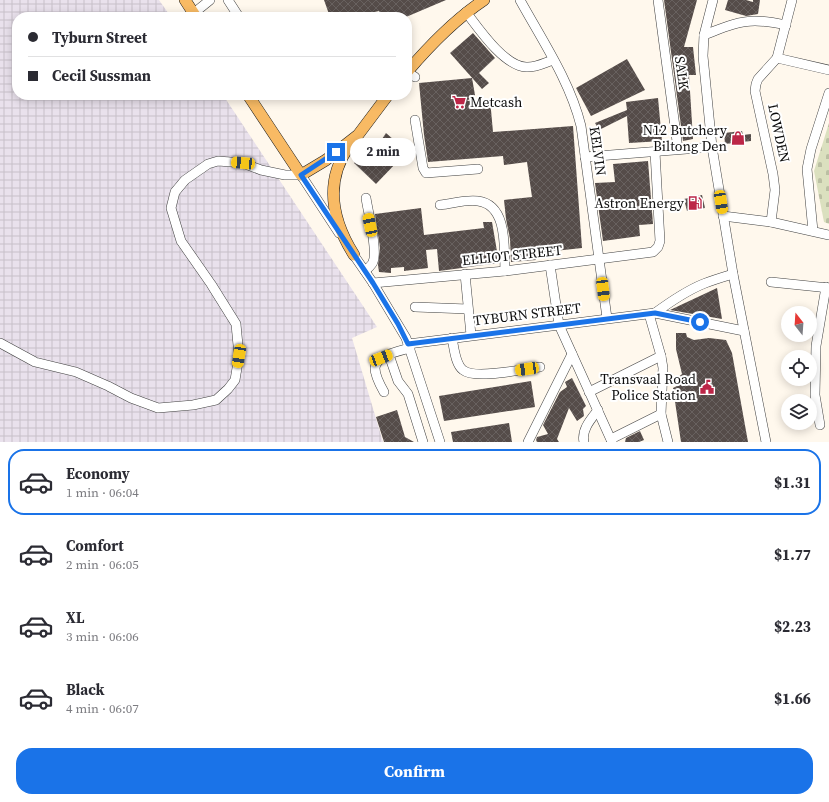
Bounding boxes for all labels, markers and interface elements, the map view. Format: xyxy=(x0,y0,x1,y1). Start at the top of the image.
text: Tyburn Street xyxy=(52,27,147,48)
street label: SALK xyxy=(670,55,694,92)
text: Cecil Sussman xyxy=(52,65,151,86)
place label: Metcash xyxy=(470,92,522,112)
supermarket icon: Metcash xyxy=(451,94,467,110)
street label: LOWDEN xyxy=(763,102,795,164)
place label: N12 Butchery Biltong Den xyxy=(643,120,728,156)
street label: KELVIN xyxy=(585,125,611,177)
shop icon: N12 Butchery Biltong Den xyxy=(730,130,746,146)
callout: 2 min xyxy=(350,138,416,166)
route end xyxy=(327,143,345,161)
text: 2 min xyxy=(366,143,400,160)
car xyxy=(231,156,255,170)
car xyxy=(713,189,729,215)
place label: Astron Energy xyxy=(594,193,685,213)
fuel station icon: Astron Energy xyxy=(687,195,703,211)
car xyxy=(362,212,378,238)
street label: ELLIOT STREET xyxy=(461,240,564,270)
car xyxy=(596,276,610,302)
street label: TYBURN STREET xyxy=(472,297,582,331)
north arrow xyxy=(781,306,817,342)
map controls xyxy=(781,306,817,430)
route start xyxy=(691,313,709,331)
car xyxy=(231,343,247,369)
car xyxy=(368,348,394,368)
button: locate xyxy=(781,350,817,386)
car xyxy=(514,361,540,377)
place label: Transvaal Road Police Station xyxy=(600,369,697,405)
public building icon: Transvaal Road Police Station xyxy=(699,379,715,395)
button: layers xyxy=(781,394,817,430)
text: Economy xyxy=(66,463,130,484)
icon: car xyxy=(18,464,54,500)
text: $1.31 xyxy=(774,472,811,493)
text: 1 min · 06:04 xyxy=(66,484,139,501)
text: Comfort xyxy=(66,535,124,556)
icon: car xyxy=(18,536,54,572)
text: $1.77 xyxy=(774,544,811,565)
text: 2 min · 06:05 xyxy=(66,556,139,573)
text: XL xyxy=(66,607,85,628)
icon: car xyxy=(18,608,54,644)
text: $2.23 xyxy=(774,616,811,637)
text: 3 min · 06:06 xyxy=(66,628,139,645)
text: Black xyxy=(66,679,105,700)
icon: car xyxy=(18,680,54,716)
text: $1.66 xyxy=(774,688,811,709)
text: 4 min · 06:07 xyxy=(66,700,139,717)
button: Confirm xyxy=(16,748,813,794)

